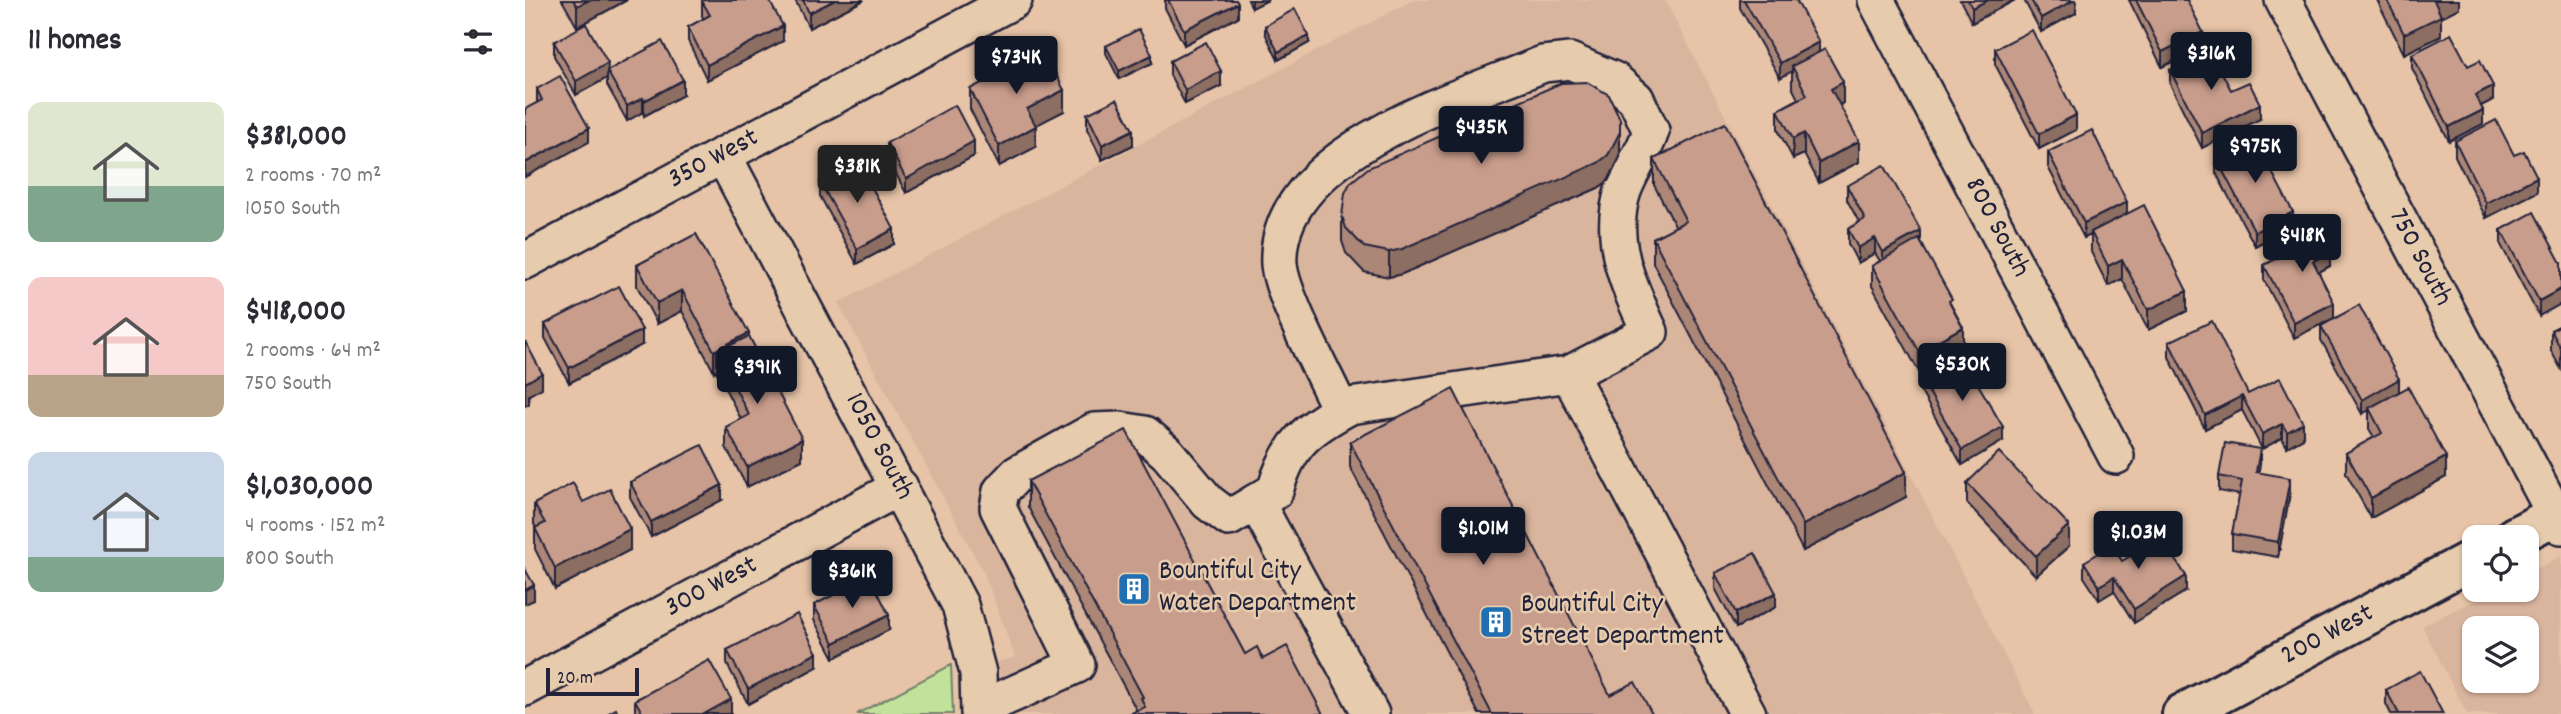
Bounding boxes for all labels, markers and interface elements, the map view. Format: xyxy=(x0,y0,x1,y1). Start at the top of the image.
text: 11 homes xyxy=(28,21,122,64)
icon: filters xyxy=(459,23,497,61)
pin: $316K xyxy=(2162,32,2260,92)
pin: $734K xyxy=(967,36,1065,96)
text: $316K xyxy=(2187,38,2235,71)
text: $734K xyxy=(991,42,1041,75)
pin: $435K xyxy=(1432,106,1530,166)
text: $435K xyxy=(1455,112,1507,145)
text: $381,000 xyxy=(245,117,347,160)
street label: 350 West xyxy=(662,119,766,201)
pin: $975K xyxy=(2206,125,2304,185)
icon: home xyxy=(84,130,168,214)
text: $975K xyxy=(2229,131,2281,164)
pin: $381K xyxy=(808,146,906,205)
text: $381K xyxy=(834,151,880,184)
text: 2 rooms · 70 m² xyxy=(245,160,381,193)
street label: 800 South xyxy=(1953,171,2039,285)
text: 1050 South xyxy=(245,193,340,226)
street label: 750 South xyxy=(2377,202,2461,314)
pin: $418K xyxy=(2253,215,2351,274)
text: $418K xyxy=(2279,220,2325,253)
text: $418,000 xyxy=(245,292,346,335)
icon: home xyxy=(84,305,168,389)
text: 2 rooms · 64 m² xyxy=(245,335,381,368)
pin: $530K xyxy=(1913,344,2011,403)
pin: $391K xyxy=(708,346,806,406)
text: $530K xyxy=(1934,349,1990,382)
text: $391K xyxy=(733,352,781,385)
text: 750 South xyxy=(245,368,332,401)
street label: 1050 South xyxy=(833,386,923,508)
text: $1,030,000 xyxy=(245,467,373,510)
icon: home xyxy=(84,480,168,564)
pin: $1.01M xyxy=(1426,508,1540,567)
text: 4 rooms · 152 m² xyxy=(245,510,385,543)
pin: $1.03M xyxy=(2081,512,2195,571)
text: $1.01M xyxy=(1457,513,1509,546)
text: $1.03M xyxy=(2110,517,2166,550)
map controls xyxy=(2462,525,2539,693)
button: locate xyxy=(2462,525,2539,602)
text: 800 South xyxy=(245,543,334,576)
street label: 300 West xyxy=(659,547,765,629)
pin: $361K xyxy=(803,550,901,610)
place label: Bountiful City Water Department xyxy=(1159,553,1356,625)
text: $361K xyxy=(828,556,876,589)
building icon: Bountiful City Water Department xyxy=(1115,570,1153,608)
place label: Bountiful City Street Department xyxy=(1521,586,1724,658)
street label: 200 West xyxy=(2275,595,2381,677)
building icon: Bountiful City Street Department xyxy=(1477,603,1515,641)
button: layers xyxy=(2462,616,2539,693)
scale bar xyxy=(546,665,639,697)
text: 20 m xyxy=(557,666,593,693)

